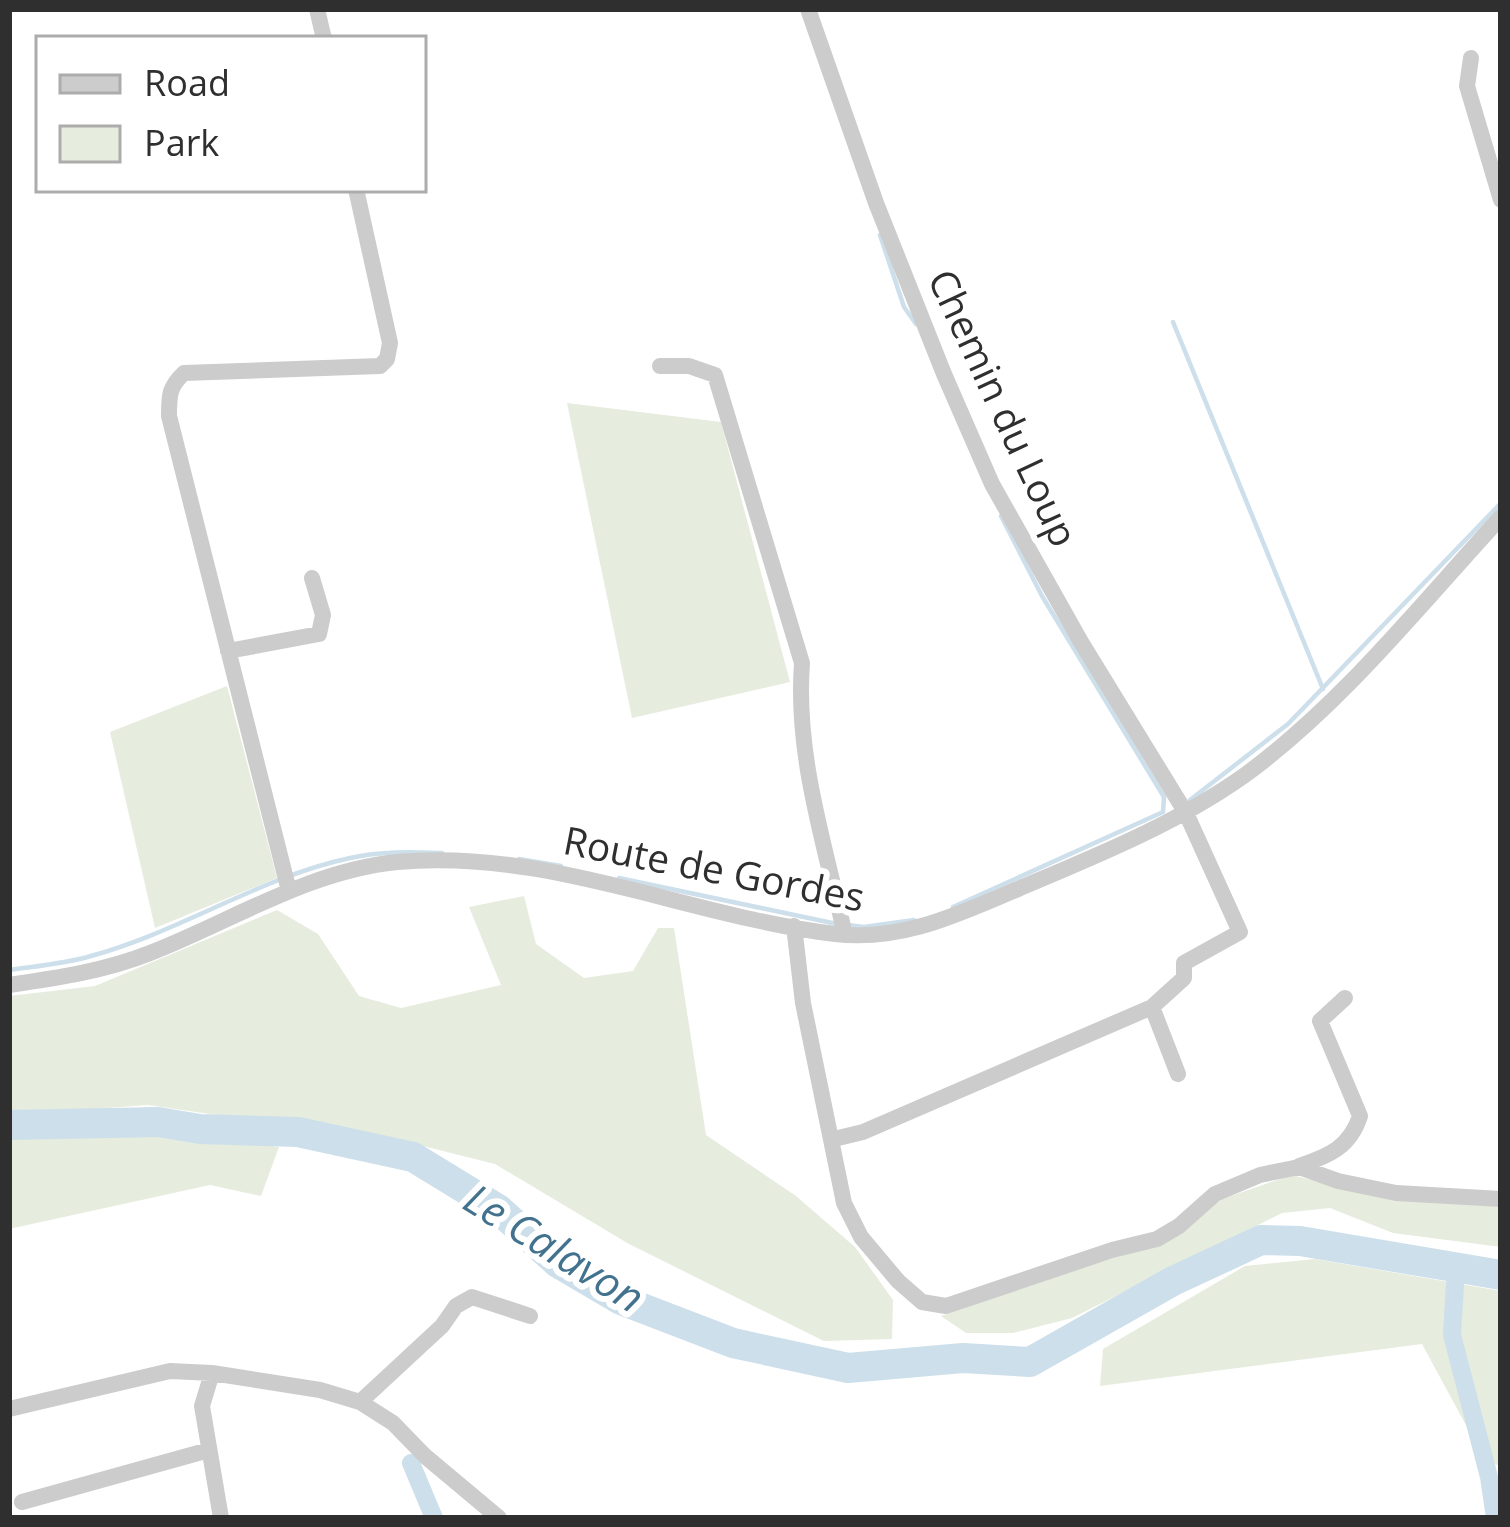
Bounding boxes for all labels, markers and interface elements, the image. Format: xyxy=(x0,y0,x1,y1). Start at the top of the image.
legend xyxy=(36,36,426,192)
text: Road xyxy=(144,58,230,107)
text: Park xyxy=(144,118,219,167)
street label: Chemin du Loup xyxy=(917,260,1092,554)
street label: Route de Gordes xyxy=(559,812,869,923)
water label: Le Calavon xyxy=(454,1169,656,1324)

